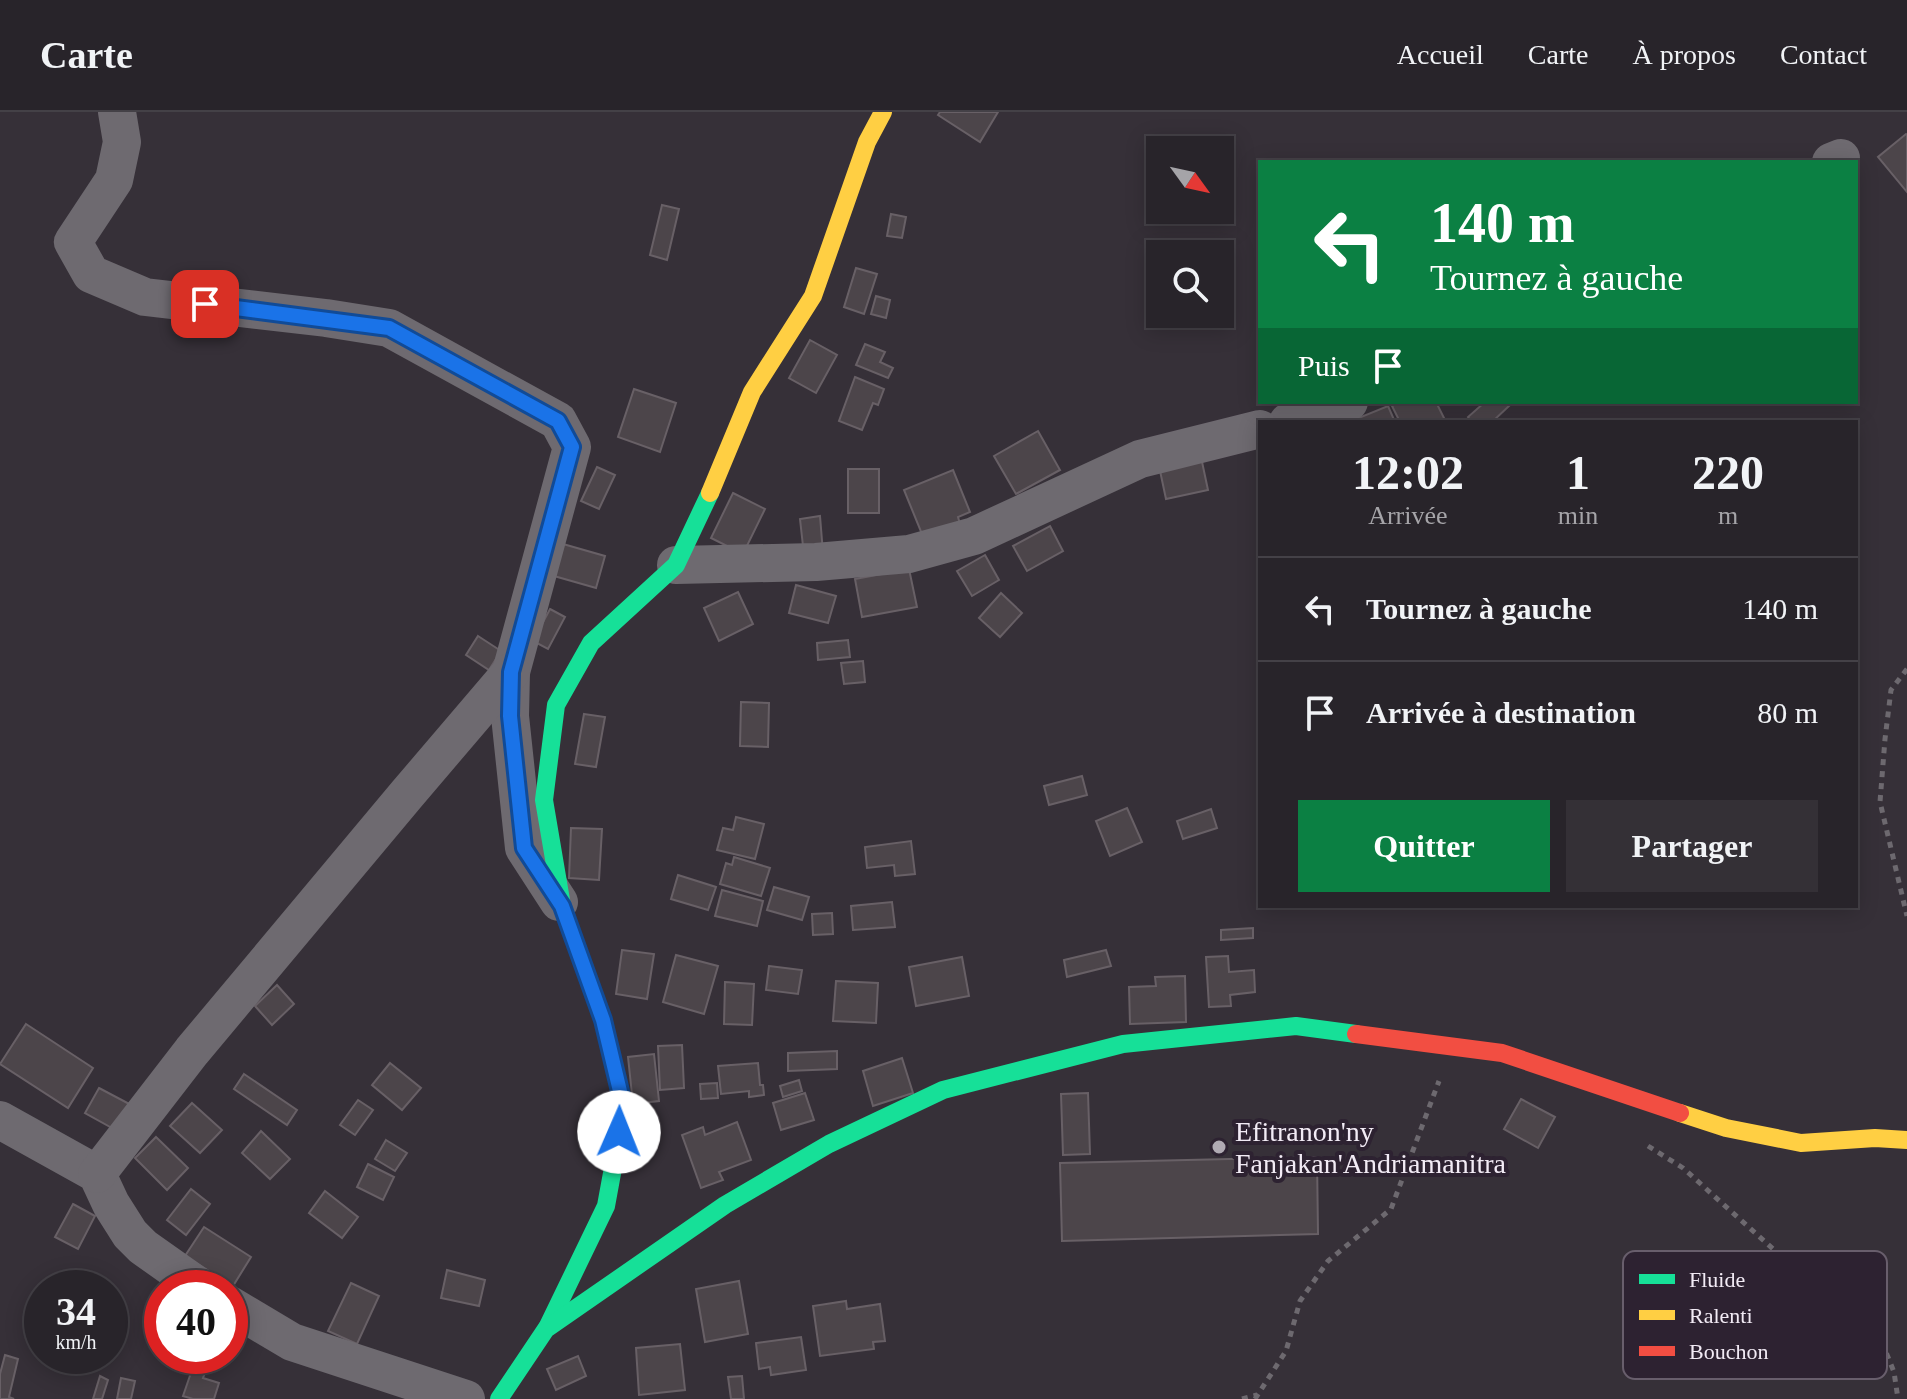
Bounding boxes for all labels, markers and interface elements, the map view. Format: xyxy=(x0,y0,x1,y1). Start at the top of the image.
text: Carte xyxy=(40,34,133,76)
text: Accueil xyxy=(1397,39,1484,70)
text: Carte xyxy=(1528,39,1588,70)
text: À propos xyxy=(1632,39,1736,70)
text: Contact xyxy=(1780,39,1867,70)
north arrow xyxy=(1146,136,1234,224)
map controls xyxy=(1146,136,1234,328)
icon: left xyxy=(1298,192,1402,296)
text: 140 m xyxy=(1430,192,1575,254)
button: search xyxy=(1146,240,1234,328)
text: Tournez à gauche xyxy=(1430,258,1683,298)
pin xyxy=(171,270,239,338)
icon: arrive xyxy=(183,282,227,326)
icon: arrive xyxy=(1366,344,1410,388)
text: Puis xyxy=(1298,349,1350,382)
text: 12:02 xyxy=(1352,446,1464,499)
text: 1 xyxy=(1566,446,1590,499)
text: 220 xyxy=(1692,446,1764,499)
text: Arrivée xyxy=(1368,501,1448,530)
text: min xyxy=(1558,501,1598,530)
text: m xyxy=(1718,501,1738,530)
icon: left xyxy=(1298,587,1342,631)
text: Tournez à gauche xyxy=(1366,592,1592,625)
text: 140 m xyxy=(1742,592,1818,625)
icon: arrive xyxy=(1298,691,1342,735)
text: Arrivée à destination xyxy=(1366,696,1636,729)
text: 80 m xyxy=(1757,696,1818,729)
button: Quitter xyxy=(1298,800,1550,892)
button: Partager xyxy=(1566,800,1818,892)
position arrow xyxy=(577,1090,661,1174)
place label: Efitranon'ny Fanjakan'Andriamanitra xyxy=(1235,1116,1507,1179)
marker: Efitranon'ny Fanjakan'Andriamanitra xyxy=(1210,1138,1228,1156)
legend xyxy=(1623,1251,1887,1379)
text: Fluide xyxy=(1689,1267,1745,1292)
speed limit sign: 40 xyxy=(144,1270,248,1374)
text: 34 xyxy=(56,1289,96,1334)
text: Ralenti xyxy=(1689,1303,1753,1328)
text: km/h xyxy=(55,1331,97,1353)
text: Bouchon xyxy=(1689,1339,1768,1364)

